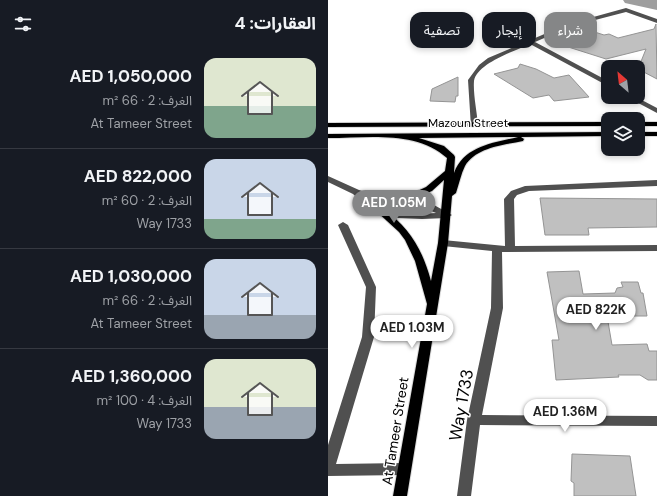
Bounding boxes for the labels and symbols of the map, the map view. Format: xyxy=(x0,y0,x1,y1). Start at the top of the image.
north arrow xyxy=(601,60,645,104)
street label: Mazoun Street xyxy=(428,115,508,131)
pin: AED 1.05M xyxy=(348,190,440,224)
pin: AED 822K xyxy=(555,297,637,331)
pin: AED 1.03M xyxy=(366,315,458,349)
street label: Way 1733 xyxy=(444,367,478,443)
street label: At Tameer Street xyxy=(378,376,412,486)
pin: AED 1.36M xyxy=(519,399,611,433)

